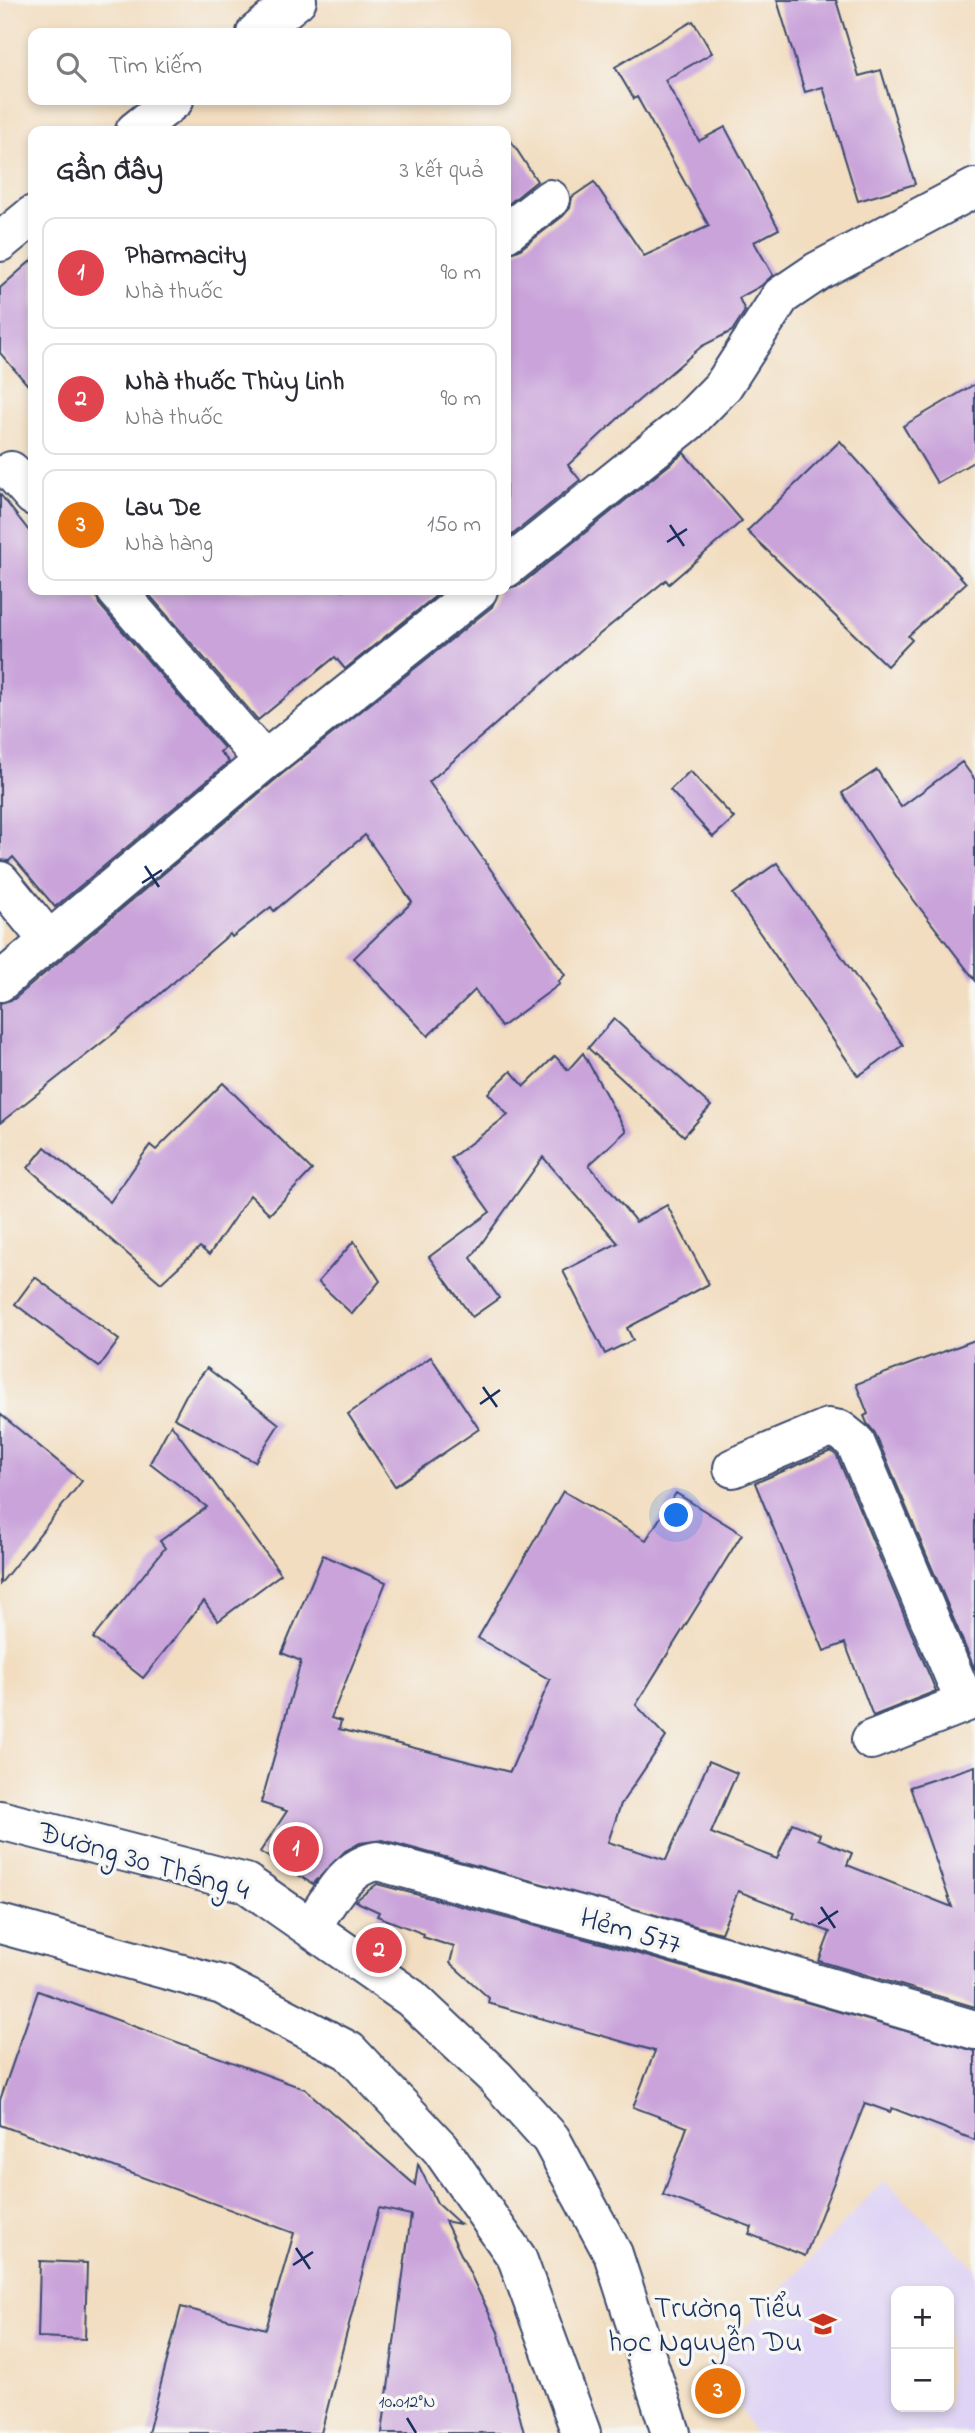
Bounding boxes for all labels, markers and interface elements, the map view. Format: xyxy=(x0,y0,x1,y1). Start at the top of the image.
search box xyxy=(28,28,511,105)
icon: search xyxy=(52,48,90,86)
text: Tìm kiếm xyxy=(108,48,202,86)
text: Gần đây xyxy=(56,150,163,194)
text: 3 kết quả xyxy=(400,155,483,188)
text: Pharmacity xyxy=(125,238,247,276)
text: 1 xyxy=(77,257,85,290)
text: 90 m xyxy=(441,257,481,290)
text: Nhà thuốc xyxy=(125,276,223,309)
text: Nhà thuốc Thùy Linh xyxy=(125,364,344,402)
text: 2 xyxy=(75,383,87,416)
text: 90 m xyxy=(441,383,481,416)
text: Nhà thuốc xyxy=(125,402,223,435)
text: Lau De xyxy=(125,490,201,528)
text: 3 xyxy=(76,509,86,542)
text: 150 m xyxy=(427,509,481,542)
text: Nhà hàng xyxy=(125,528,213,561)
your location xyxy=(659,1498,693,1532)
street label: Đường 30 Tháng 4 xyxy=(31,1811,254,1914)
pin: 1 xyxy=(273,1823,319,1875)
street label: Hẻm 577 xyxy=(574,1897,686,1968)
pin: 2 xyxy=(356,1924,402,1976)
map controls xyxy=(891,2286,954,2412)
button: + xyxy=(891,2286,954,2349)
place label: Trường Tiểu học Nguyễn Du xyxy=(608,2288,802,2366)
school or university icon: Trường Tiểu học Nguyễn Du xyxy=(808,2309,838,2339)
button: − xyxy=(891,2349,954,2412)
pin: 3 xyxy=(695,2365,741,2417)
text: 10.012°N xyxy=(379,2390,435,2416)

